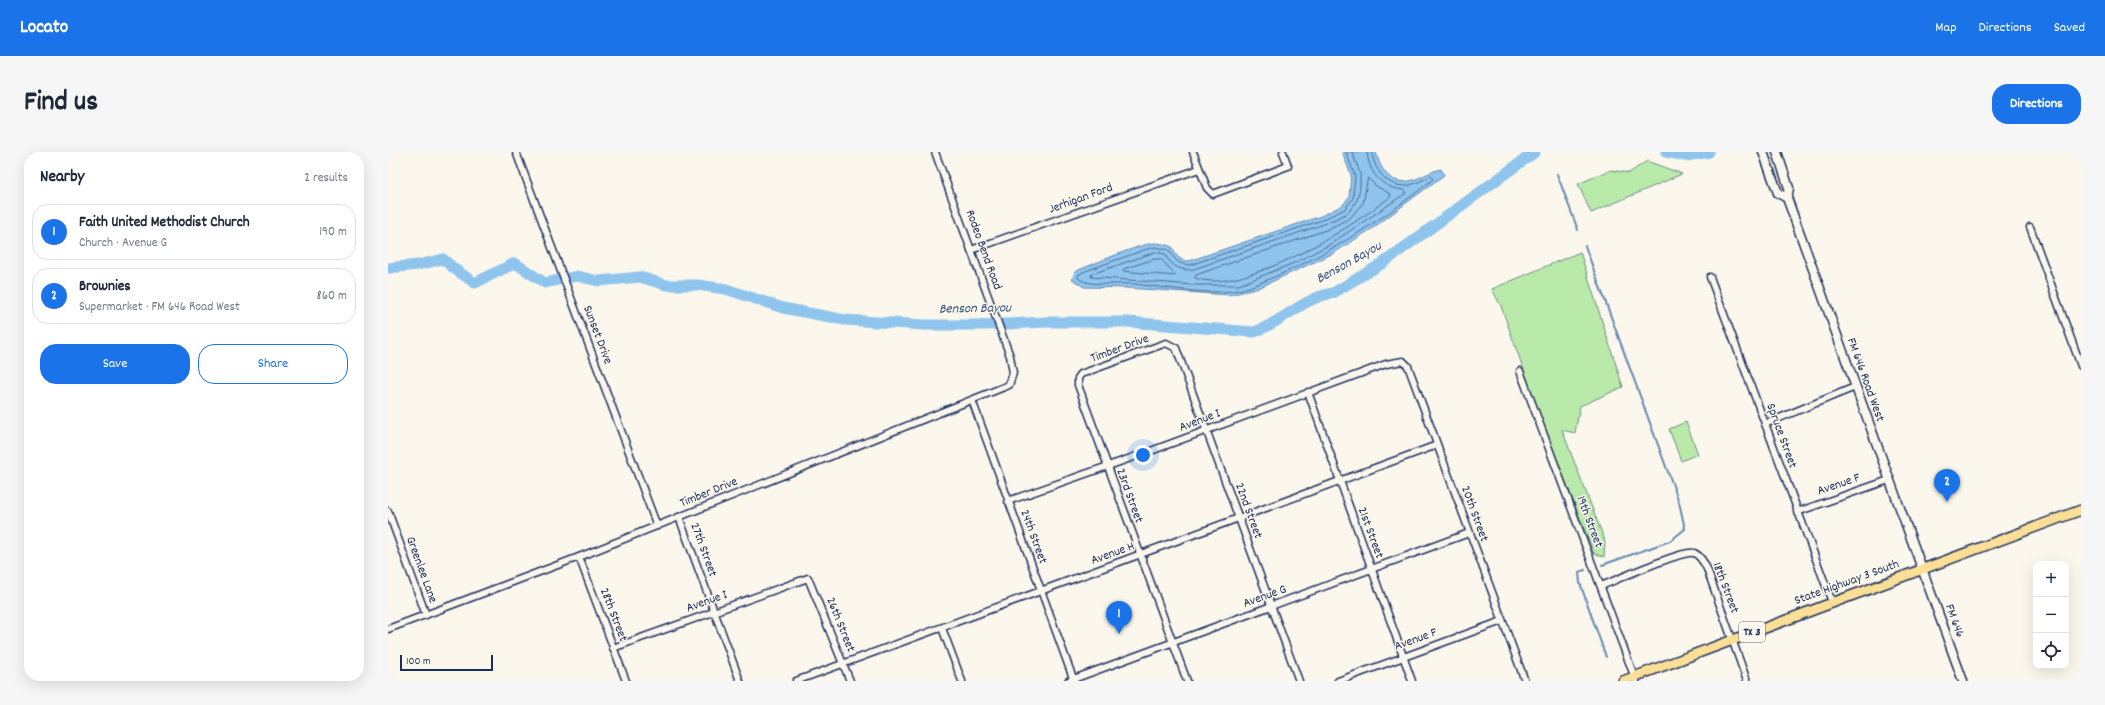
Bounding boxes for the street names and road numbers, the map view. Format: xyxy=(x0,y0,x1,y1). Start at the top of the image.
street label: Jerhigan Ford xyxy=(1046,179,1116,219)
street label: Rodeo Bend Road xyxy=(960,207,1006,293)
street label: Sunset Drive xyxy=(577,303,617,367)
street label: Timber Drive xyxy=(1088,330,1152,368)
street label: FM 646 Road West xyxy=(1841,335,1889,425)
street label: Spruce Street xyxy=(1761,401,1802,471)
street label: Avenue I xyxy=(1177,405,1223,437)
street label: 23rd Street xyxy=(1110,466,1148,526)
street label: Avenue F xyxy=(1815,469,1863,501)
street label: Timber Drive xyxy=(677,473,741,513)
street label: 22nd Street xyxy=(1229,480,1267,542)
street label: 20th Street xyxy=(1455,483,1493,545)
street label: 19th Street xyxy=(1570,493,1608,551)
street label: 21st Street xyxy=(1352,505,1388,562)
street label: 24th Street xyxy=(1014,507,1052,567)
street label: 27th Street xyxy=(684,520,722,580)
street label: Greenlee Lane xyxy=(400,534,442,606)
street label: Avenue H xyxy=(1089,537,1137,571)
street label: State Highway 3 South xyxy=(1792,555,1902,611)
street label: 18th Street xyxy=(1707,560,1744,617)
street label: Avenue G xyxy=(1241,580,1289,614)
street label: 28th Street xyxy=(594,585,632,645)
street label: Avenue I xyxy=(684,586,730,618)
street label: 26th Street xyxy=(820,595,860,655)
street label: FM 646 xyxy=(1939,602,1969,640)
road number: TX 3 xyxy=(1739,622,1765,642)
street label: Avenue F xyxy=(1392,623,1440,657)

